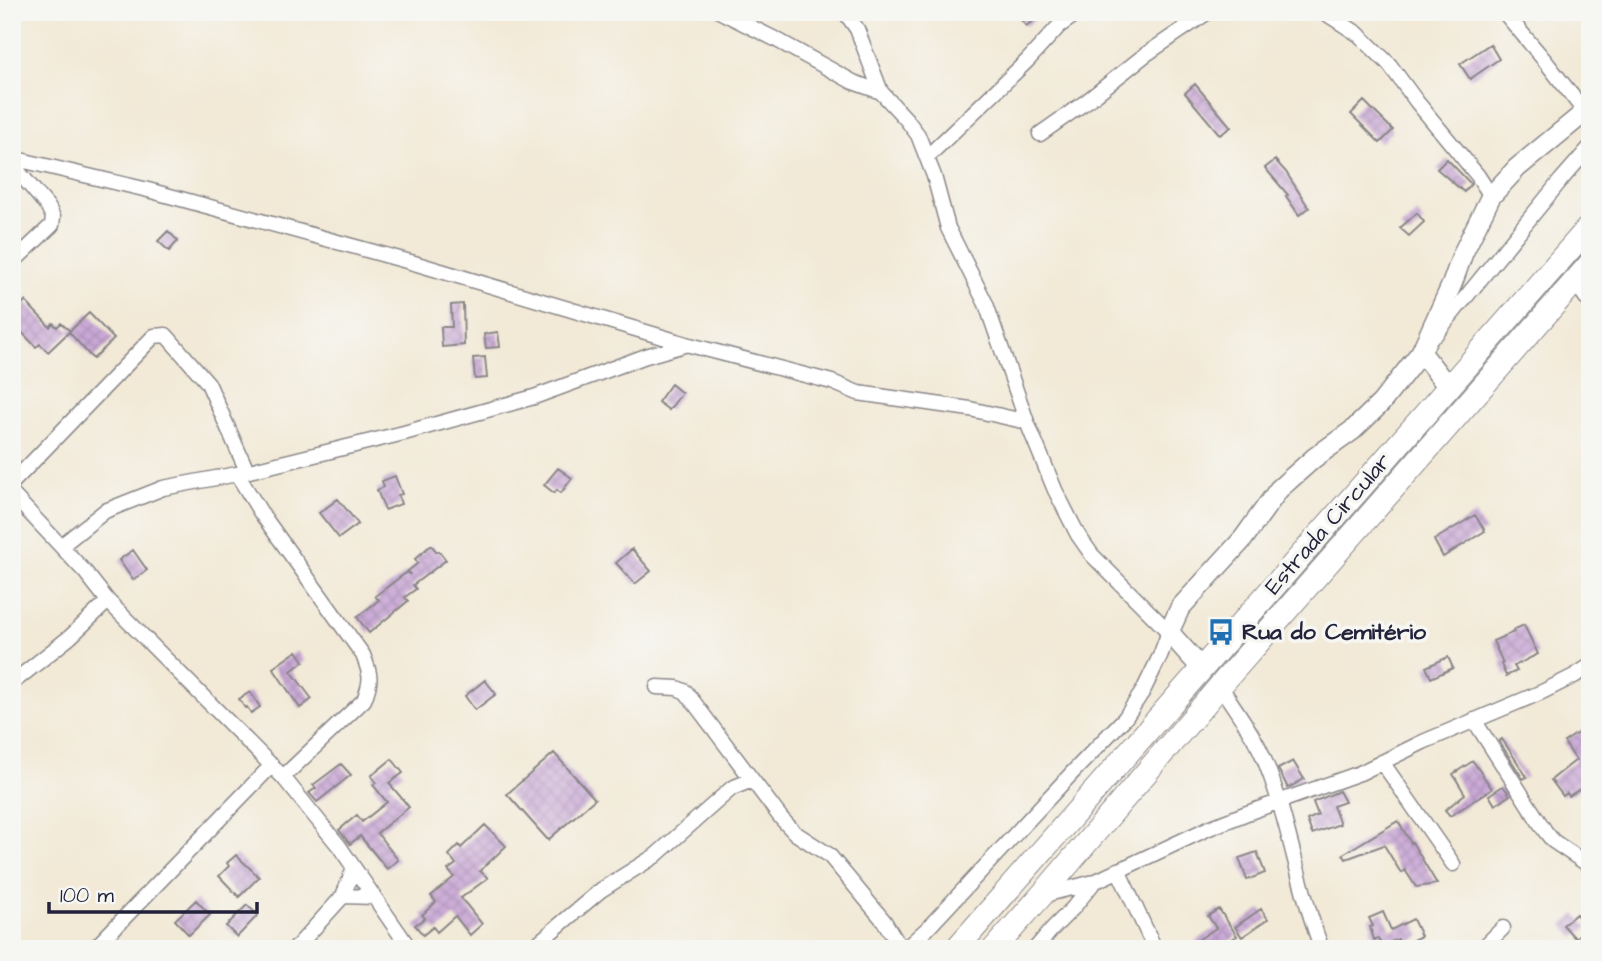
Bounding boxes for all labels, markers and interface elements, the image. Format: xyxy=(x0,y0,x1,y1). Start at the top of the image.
street label: Estrada Circular xyxy=(1257,446,1399,602)
place label: Rua do Cemitério xyxy=(1242,616,1426,648)
bus stop icon: Rua do Cemitério xyxy=(1206,617,1236,647)
scale bar xyxy=(49,870,257,914)
text: 100 m xyxy=(60,881,115,910)

